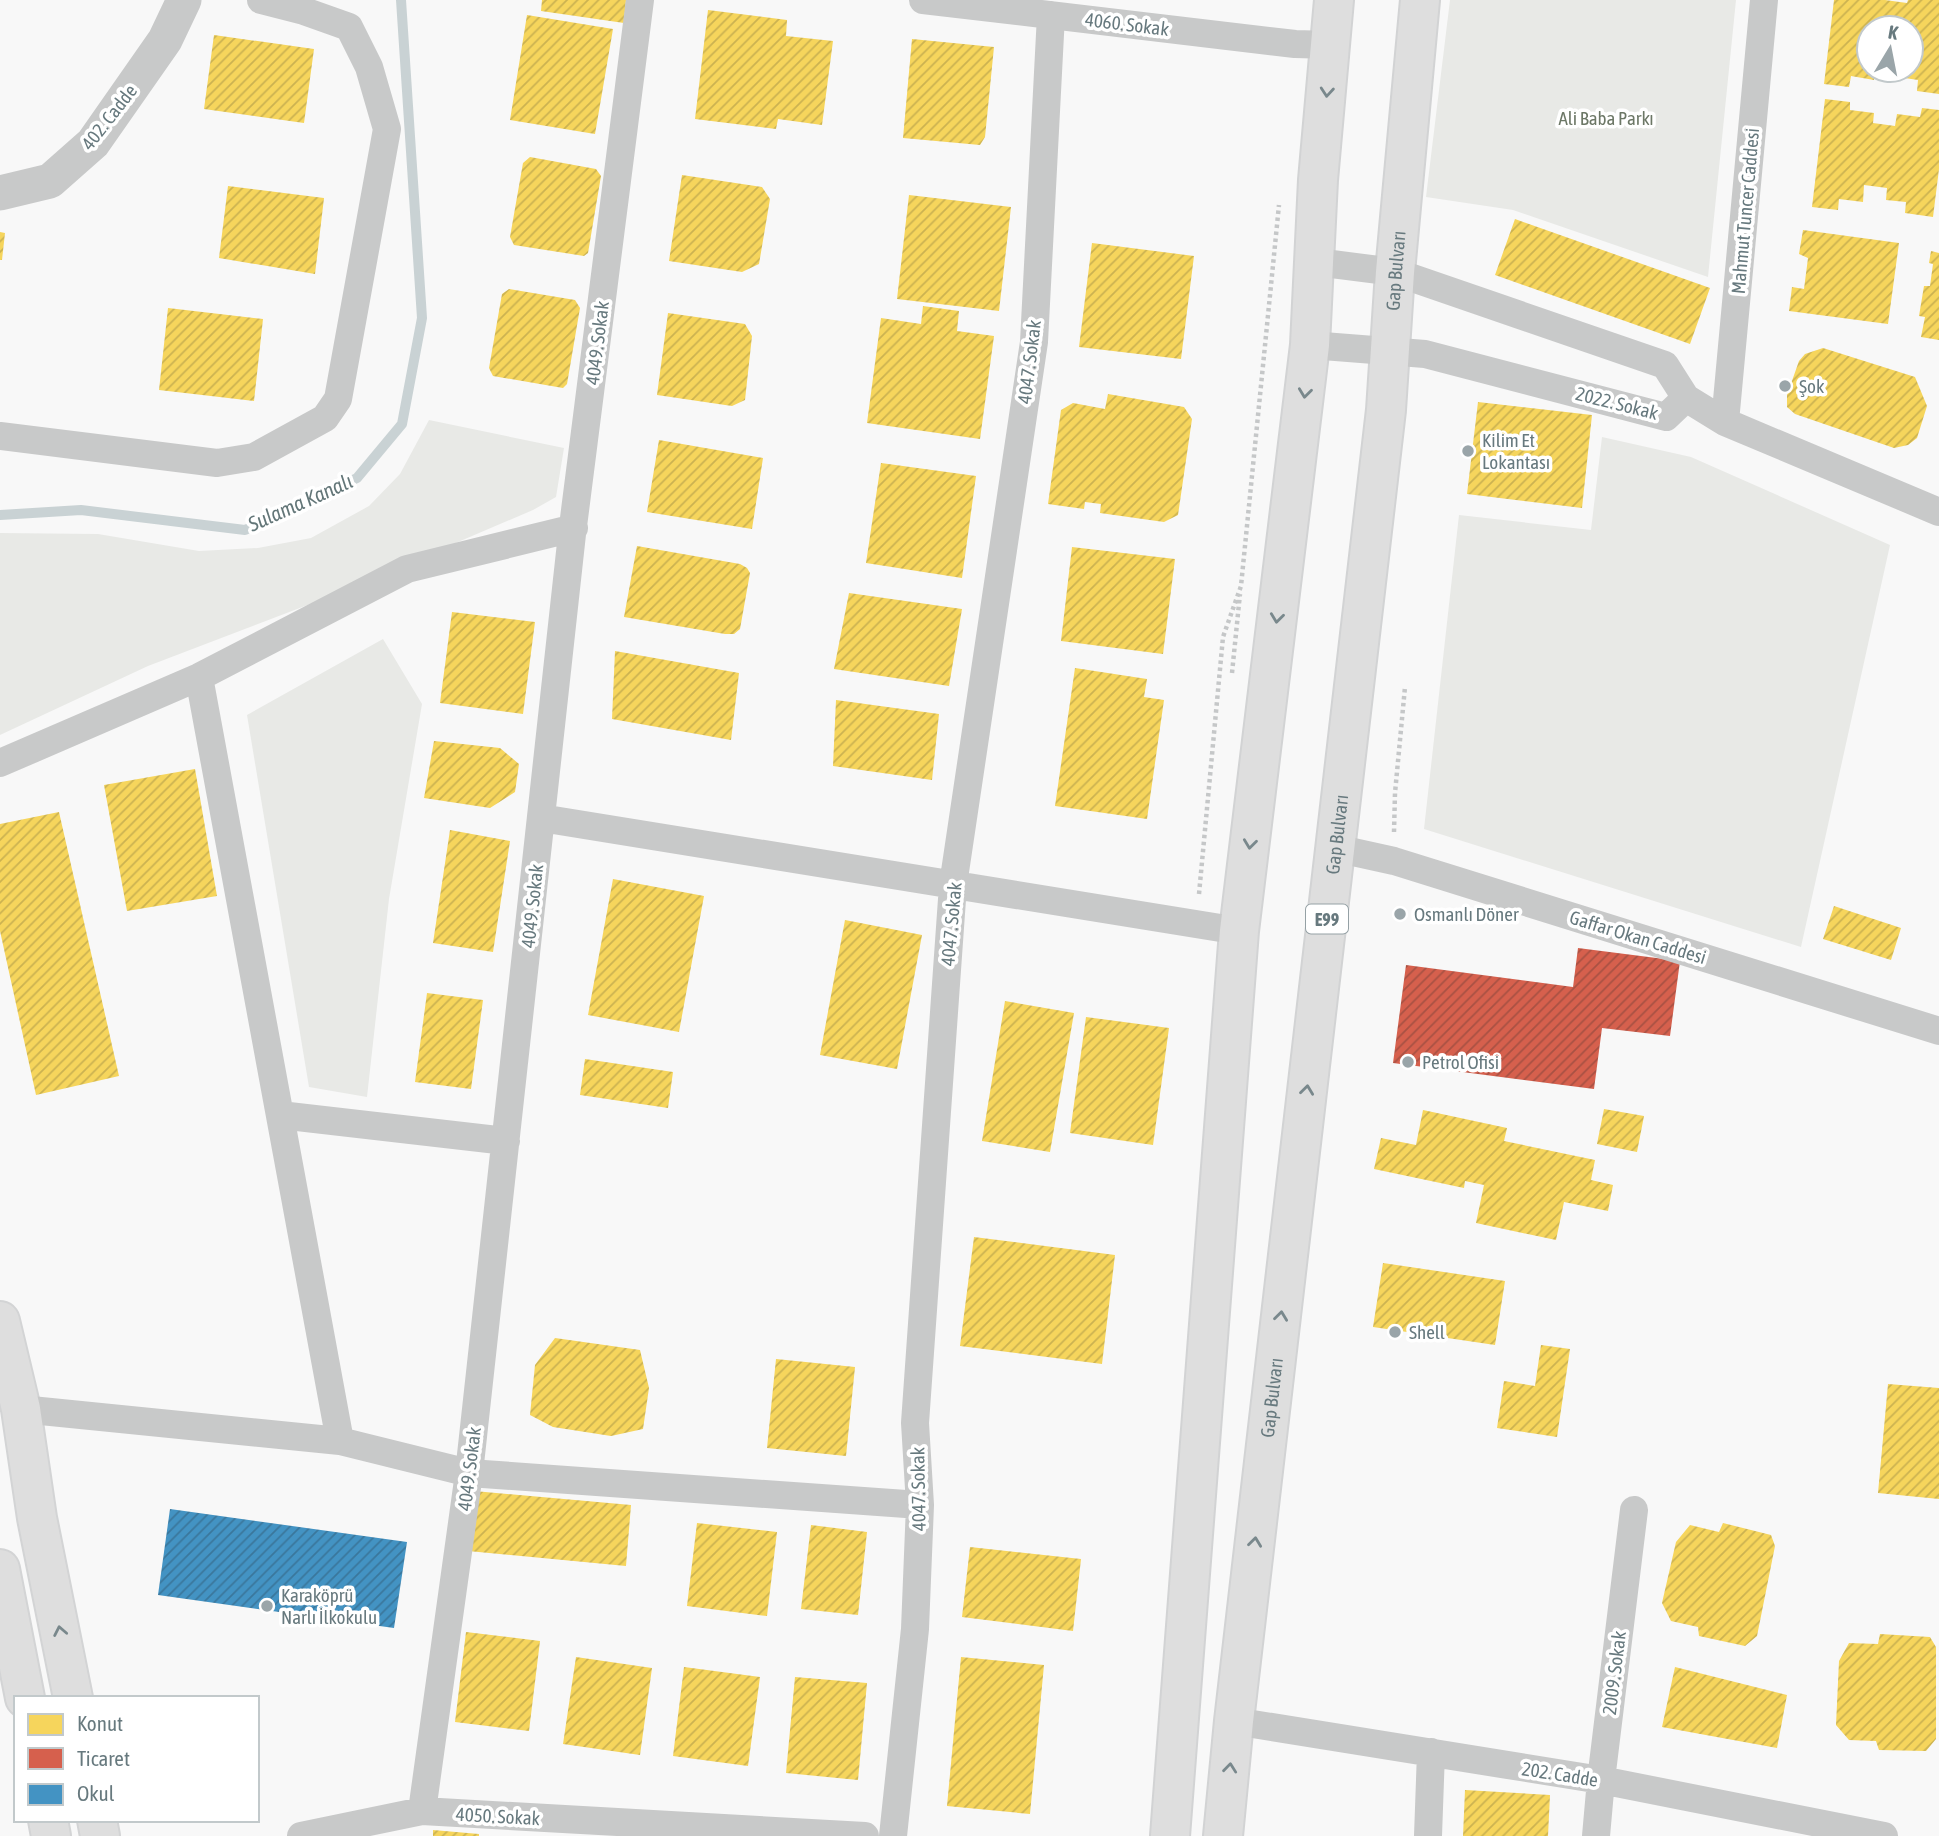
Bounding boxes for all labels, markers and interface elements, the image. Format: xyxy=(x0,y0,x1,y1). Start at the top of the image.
street label: 4060. Sokak xyxy=(1084,8,1171,40)
north arrow xyxy=(1855,14,1925,84)
text: K xyxy=(1886,21,1900,44)
street label: 402. Cadde xyxy=(77,80,141,154)
one-way arrow xyxy=(1319,87,1334,98)
park label: Ali Baba Parkı xyxy=(1558,107,1654,129)
street label: Mahmut Tuncer Caddesi xyxy=(1727,127,1763,295)
street label: Gap Bulvarı xyxy=(1382,230,1410,311)
street label: 4049. Sokak xyxy=(581,299,613,386)
street label: 4047. Sokak xyxy=(1013,318,1045,405)
place label: Şok xyxy=(1799,375,1825,397)
marker: Şok xyxy=(1777,378,1793,394)
street label: 2022. Sokak xyxy=(1574,382,1661,424)
one-way arrow xyxy=(1297,387,1312,398)
place label: Kilim Et Lokantası xyxy=(1482,429,1550,473)
marker: Kilim Et Lokantası xyxy=(1460,443,1476,459)
water label: Sulama Kanalı xyxy=(243,468,356,536)
one-way arrow xyxy=(1270,613,1285,624)
street label: Gap Bulvarı xyxy=(1321,793,1352,876)
one-way arrow xyxy=(1243,838,1258,850)
street label: 4049. Sokak xyxy=(517,862,547,949)
street label: 4047. Sokak xyxy=(936,880,966,967)
place label: Osmanlı Döner xyxy=(1414,903,1519,925)
road number: E99 xyxy=(1306,904,1348,934)
marker: Osmanlı Döner xyxy=(1392,906,1408,922)
street label: Gaffar Okan Caddesi xyxy=(1567,906,1709,968)
place label: Petrol Ofisi xyxy=(1422,1051,1499,1073)
marker: Petrol Ofisi xyxy=(1400,1054,1416,1070)
one-way arrow xyxy=(1299,1084,1314,1095)
one-way arrow xyxy=(1273,1310,1288,1322)
place label: Shell xyxy=(1409,1321,1445,1343)
marker: Shell xyxy=(1387,1324,1403,1340)
street label: Gap Bulvarı xyxy=(1256,1357,1287,1439)
street label: 4049. Sokak xyxy=(453,1425,485,1512)
street label: 4047. Sokak xyxy=(906,1446,930,1531)
one-way arrow xyxy=(1247,1536,1262,1548)
place label: Karaköprü Narlı İlkokulu xyxy=(281,1584,377,1628)
marker: Karaköprü Narlı İlkokulu xyxy=(259,1598,275,1614)
one-way arrow xyxy=(53,1625,68,1637)
street label: 2009. Sokak xyxy=(1598,1629,1630,1716)
legend xyxy=(14,1696,259,1822)
text: Konut xyxy=(77,1711,123,1735)
text: Ticaret xyxy=(77,1746,130,1770)
street label: 202. Cadde xyxy=(1520,1757,1600,1791)
one-way arrow xyxy=(1222,1762,1237,1774)
text: Okul xyxy=(77,1781,115,1805)
street label: 4050. Sokak xyxy=(455,1803,541,1829)

